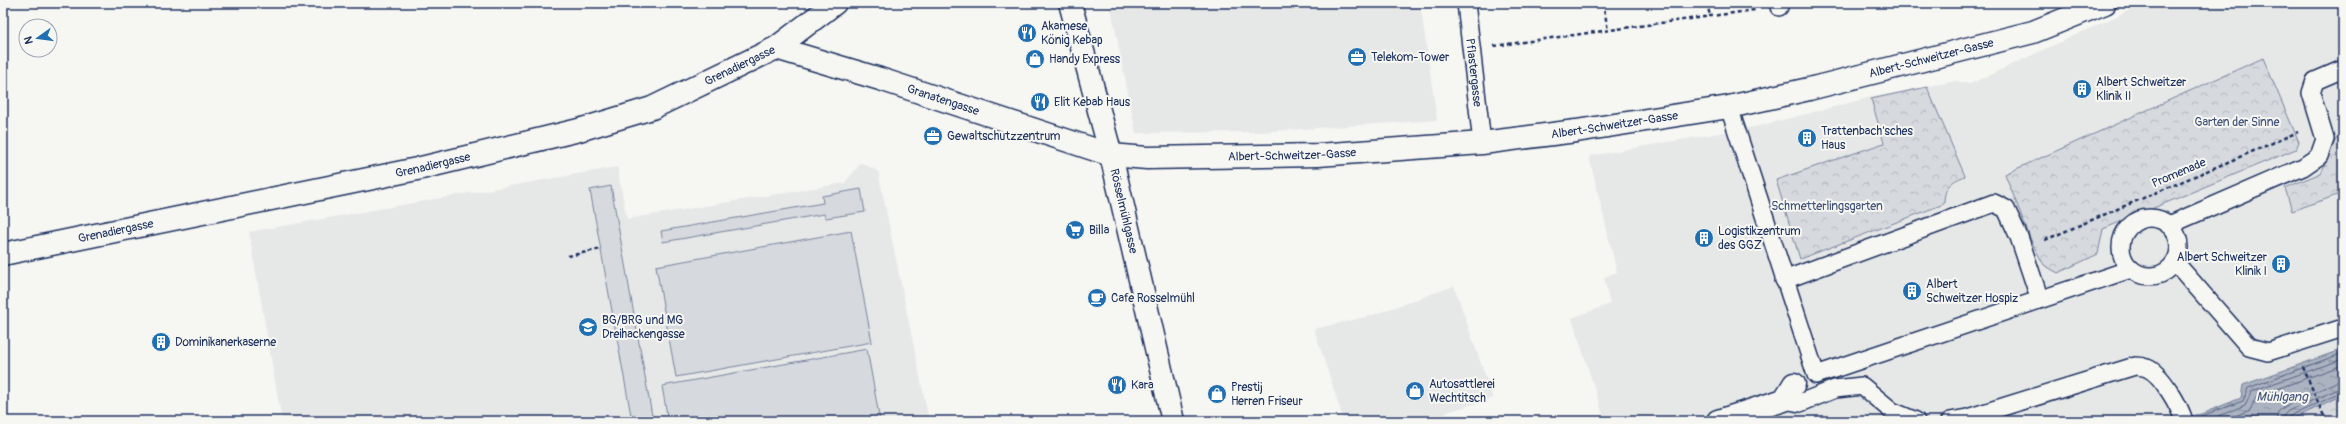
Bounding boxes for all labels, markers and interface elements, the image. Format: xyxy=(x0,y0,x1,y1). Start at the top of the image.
north arrow xyxy=(18,18,58,58)
place label: Akamese König Kebap xyxy=(1041,19,1103,48)
restaurant icon: Akamese König Kebap xyxy=(1016,22,1038,44)
text: N xyxy=(21,35,36,45)
street label: Albert-Schweitzer-Gasse xyxy=(1867,35,1995,81)
street label: Pflastergasse xyxy=(1463,38,1485,108)
street label: Grenadiergasse xyxy=(702,42,778,89)
office icon: Telekom-Tower xyxy=(1346,46,1368,68)
shop icon: Handy Express xyxy=(1024,48,1046,70)
place label: Telekom-Tower xyxy=(1371,50,1450,65)
place label: Handy Express xyxy=(1049,52,1121,67)
place label: Albert Schweitzer Klinik II xyxy=(2096,75,2187,104)
building icon: Albert Schweitzer Klinik II xyxy=(2071,78,2093,100)
street label: Granatengasse xyxy=(905,81,981,119)
restaurant icon: Elit Kebab Haus xyxy=(1029,91,1051,113)
place label: Elit Kebab Haus xyxy=(1054,95,1131,110)
street label: Albert-Schweitzer-Gasse xyxy=(1550,108,1679,142)
park label: Garten der Sinne xyxy=(2194,115,2280,130)
place label: Trattenbach'sches Haus xyxy=(1821,124,1914,153)
office icon: Gewaltschutzzentrum xyxy=(922,125,944,147)
building icon: Trattenbach'sches Haus xyxy=(1796,127,1818,149)
place label: Gewaltschutzzentrum xyxy=(947,129,1061,144)
street label: Albert-Schweitzer-Gasse xyxy=(1228,145,1357,164)
street label: Grenadiergasse xyxy=(394,149,472,181)
street label: Promenade xyxy=(2150,155,2208,191)
street label: Rösselmühlgasse xyxy=(1107,167,1141,255)
park label: Schmetterlingsgarten xyxy=(1771,199,1883,214)
street label: Grenadiergasse xyxy=(77,216,155,246)
supermarket icon: Billa xyxy=(1064,219,1086,241)
place label: Billa xyxy=(1089,223,1110,238)
place label: Logistikzentrum des GGZ xyxy=(1718,224,1801,253)
building icon: Logistikzentrum des GGZ xyxy=(1693,227,1715,249)
place label: Albert Schweitzer Klinik I xyxy=(2177,250,2268,279)
building icon: Albert Schweitzer Klinik I xyxy=(2270,253,2292,275)
place label: Albert Schweitzer Hospiz xyxy=(1926,277,2018,306)
building icon: Albert Schweitzer Hospiz xyxy=(1901,280,1923,302)
cafe icon: Cafe Rosselmühl xyxy=(1086,287,1108,309)
place label: Cafe Rosselmühl xyxy=(1111,291,1195,306)
place label: BG/BRG und MG Dreihackengasse xyxy=(602,313,685,342)
school or university icon: BG/BRG und MG Dreihackengasse xyxy=(577,316,599,338)
building icon: Dominikanerkaserne xyxy=(150,331,172,353)
place label: Dominikanerkaserne xyxy=(175,335,276,350)
restaurant icon: Kara xyxy=(1106,374,1128,396)
place label: Autosattlerei Wechtitsch xyxy=(1429,377,1495,406)
place label: Kara xyxy=(1131,378,1154,393)
place label: Prestij Herren Friseur xyxy=(1231,380,1303,409)
shop icon: Autosattlerei Wechtitsch xyxy=(1404,380,1426,402)
shop icon: Prestij Herren Friseur xyxy=(1206,383,1228,405)
water label: Mühlgang xyxy=(2256,389,2309,405)

